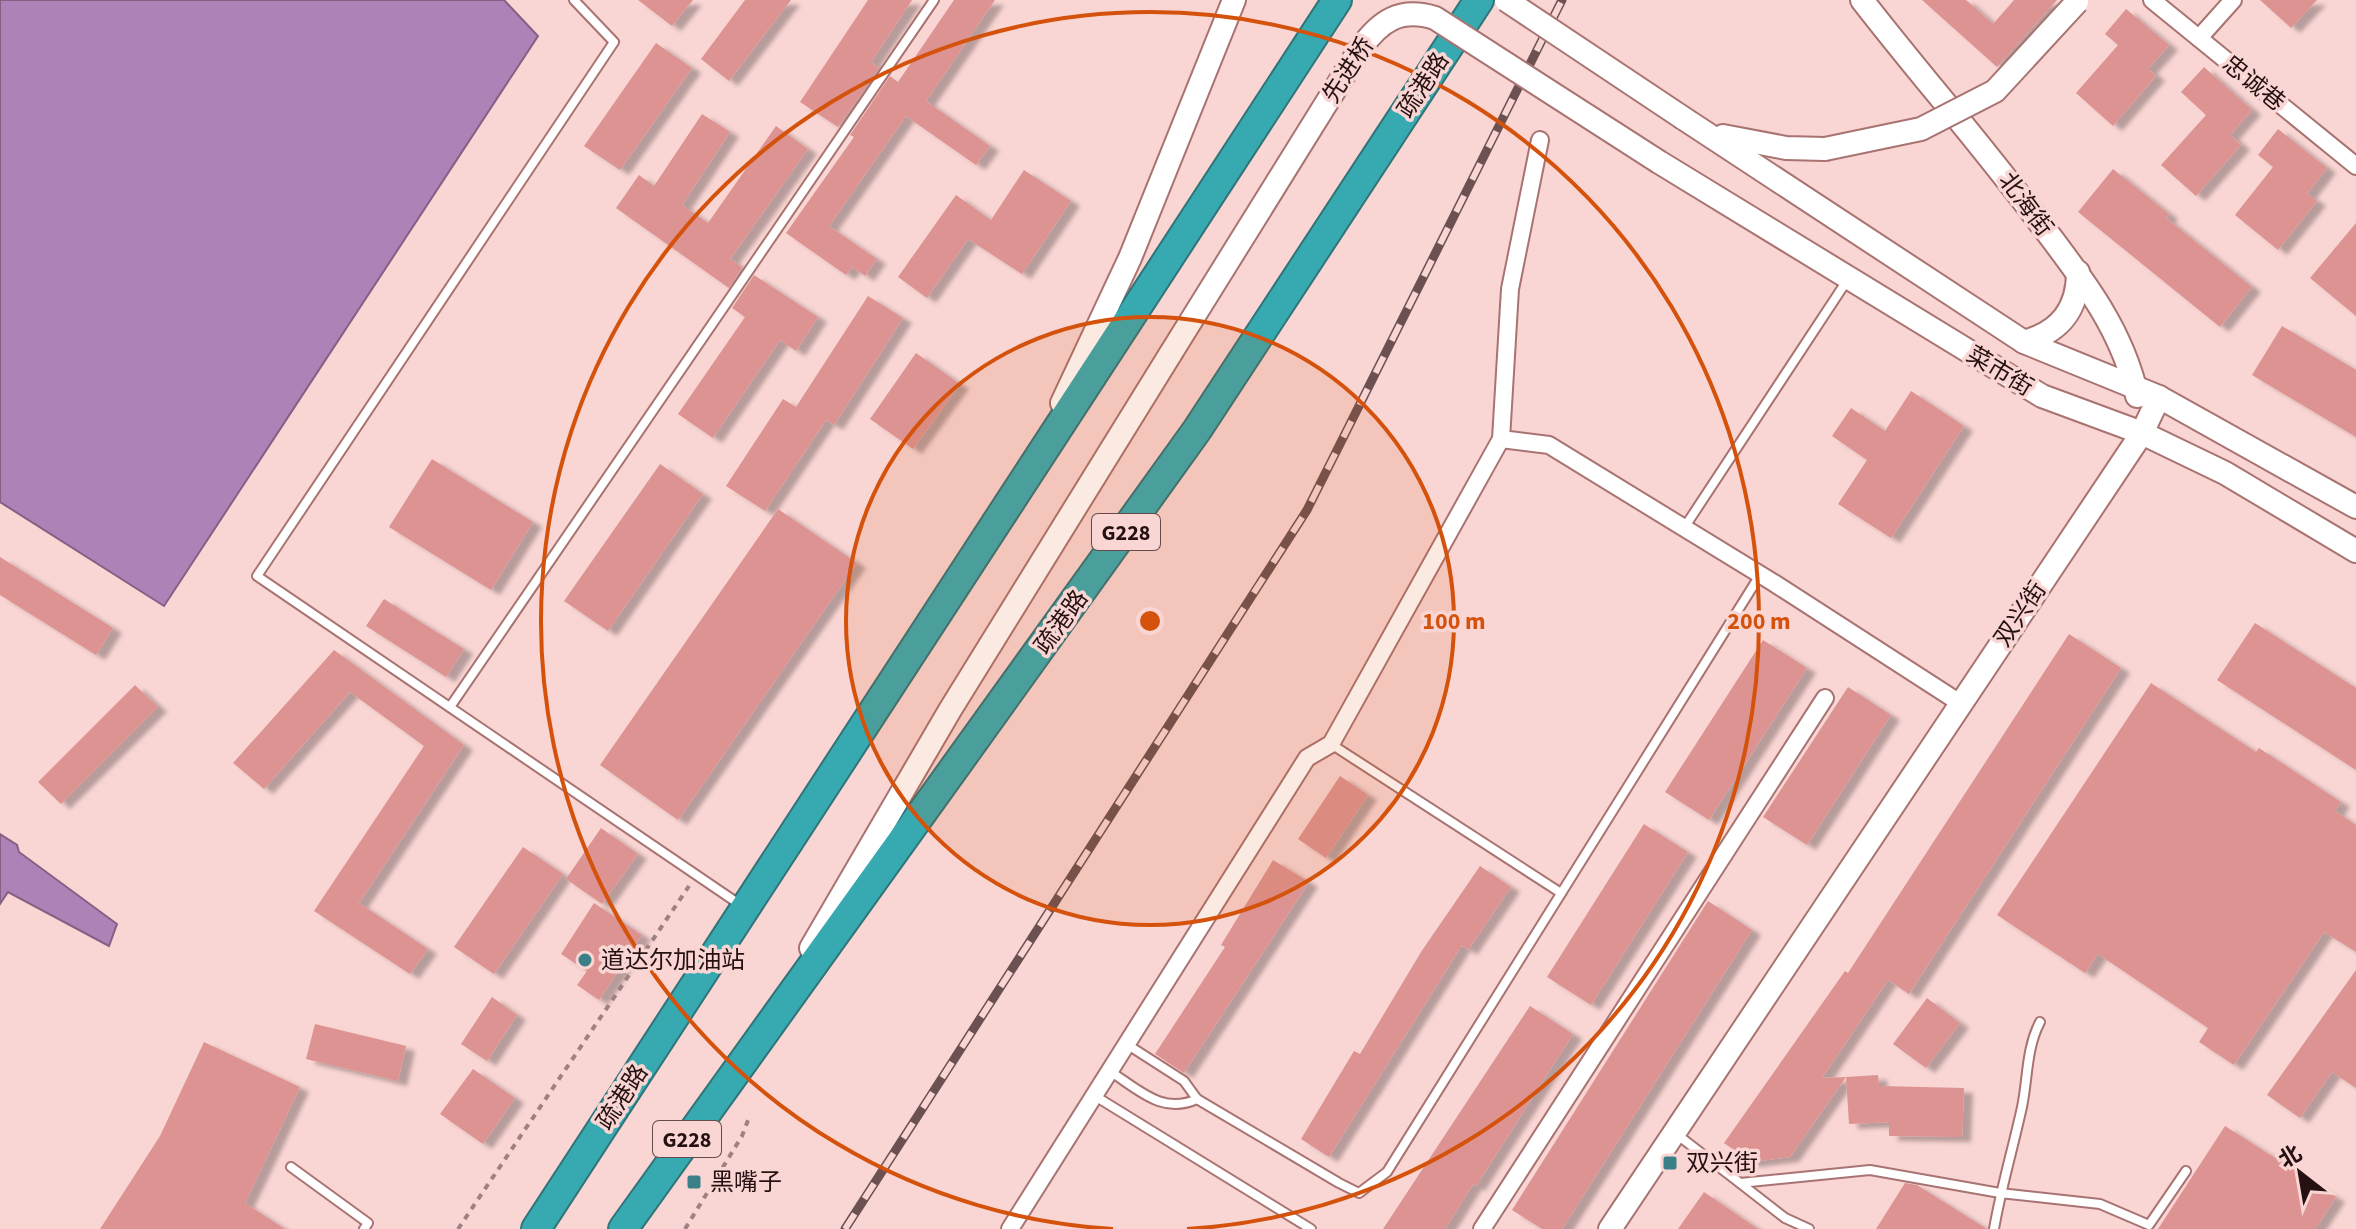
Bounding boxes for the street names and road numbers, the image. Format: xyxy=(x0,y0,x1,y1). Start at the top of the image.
street label: 先进桥 xyxy=(1314,31,1383,110)
street label: 疏港路 xyxy=(1389,46,1458,125)
street label: 忠诚巷 xyxy=(2215,47,2293,120)
street label: 北海街 xyxy=(1990,165,2061,244)
street label: 菜市街 xyxy=(1960,338,2040,405)
road number: G228 xyxy=(1092,514,1160,550)
street label: 双兴街 xyxy=(1986,575,2055,654)
street label: 疏港路 xyxy=(1026,583,1097,662)
street label: 疏港路 xyxy=(588,1058,657,1137)
road number: G228 xyxy=(653,1121,721,1157)

